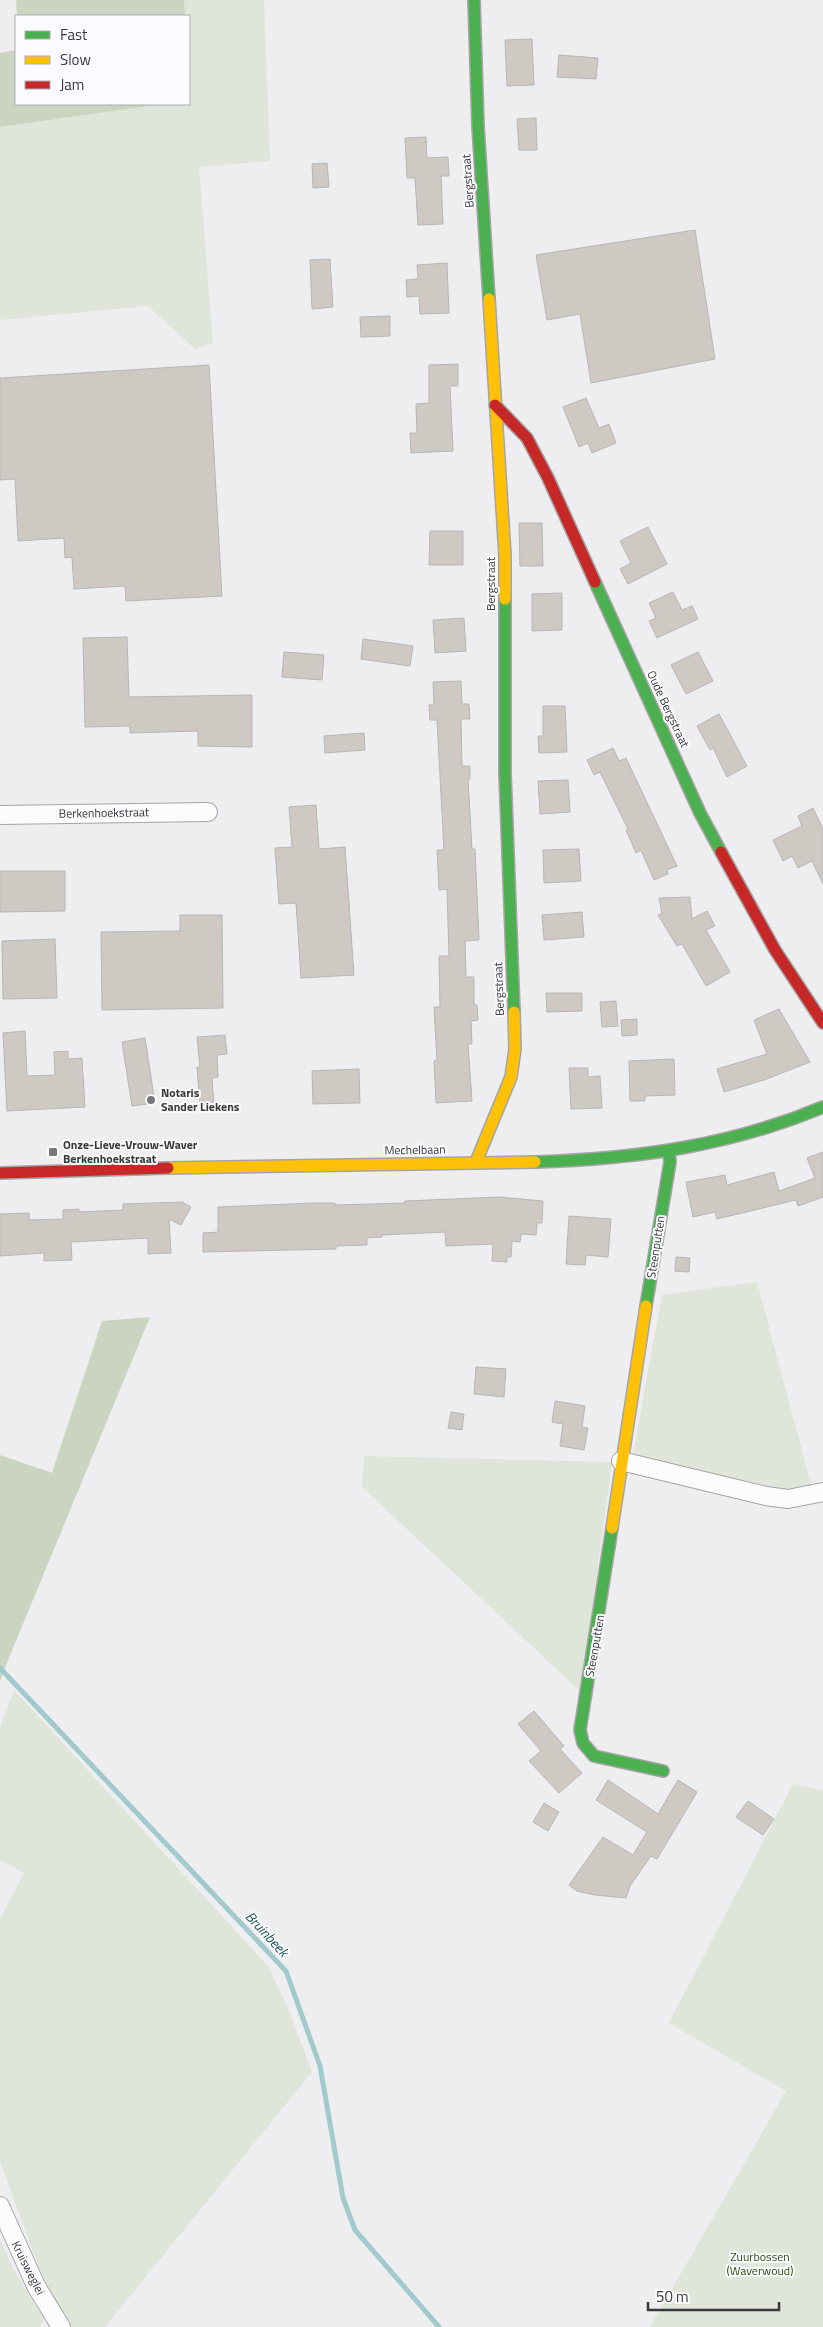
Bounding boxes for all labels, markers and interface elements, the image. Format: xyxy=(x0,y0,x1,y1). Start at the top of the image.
legend xyxy=(15,15,190,105)
text: Fast xyxy=(60,23,88,46)
text: Slow xyxy=(60,48,91,71)
text: Jam xyxy=(60,73,84,96)
street label: Bergstraat xyxy=(456,153,479,209)
street label: Bergstraat xyxy=(481,556,500,611)
street label: Oude Bergstraat xyxy=(642,667,695,751)
street label: Berkenhoekstraat xyxy=(59,802,150,823)
street label: Bergstraat xyxy=(488,961,509,1016)
place label: Notaris Sander Liekens xyxy=(161,1083,240,1116)
marker: Notaris Sander Liekens xyxy=(145,1094,157,1106)
place label: Onze-Lieve-Vrouw-Waver Berkenhoekstraat xyxy=(63,1135,198,1168)
street label: Mechelbaan xyxy=(384,1139,446,1160)
marker: Onze-Lieve-Vrouw-Waver Berkenhoekstraat xyxy=(47,1146,59,1158)
street label: Steenputten xyxy=(641,1214,670,1279)
street label: Steenputten xyxy=(580,1613,609,1678)
water label: Bruinbeek xyxy=(241,1906,295,1962)
street label: Kruisweglei xyxy=(7,2238,50,2298)
park label: Zuurbossen (Waverwoud) xyxy=(727,2247,793,2280)
scale bar xyxy=(648,2280,779,2312)
text: 50 m xyxy=(656,2285,689,2308)

